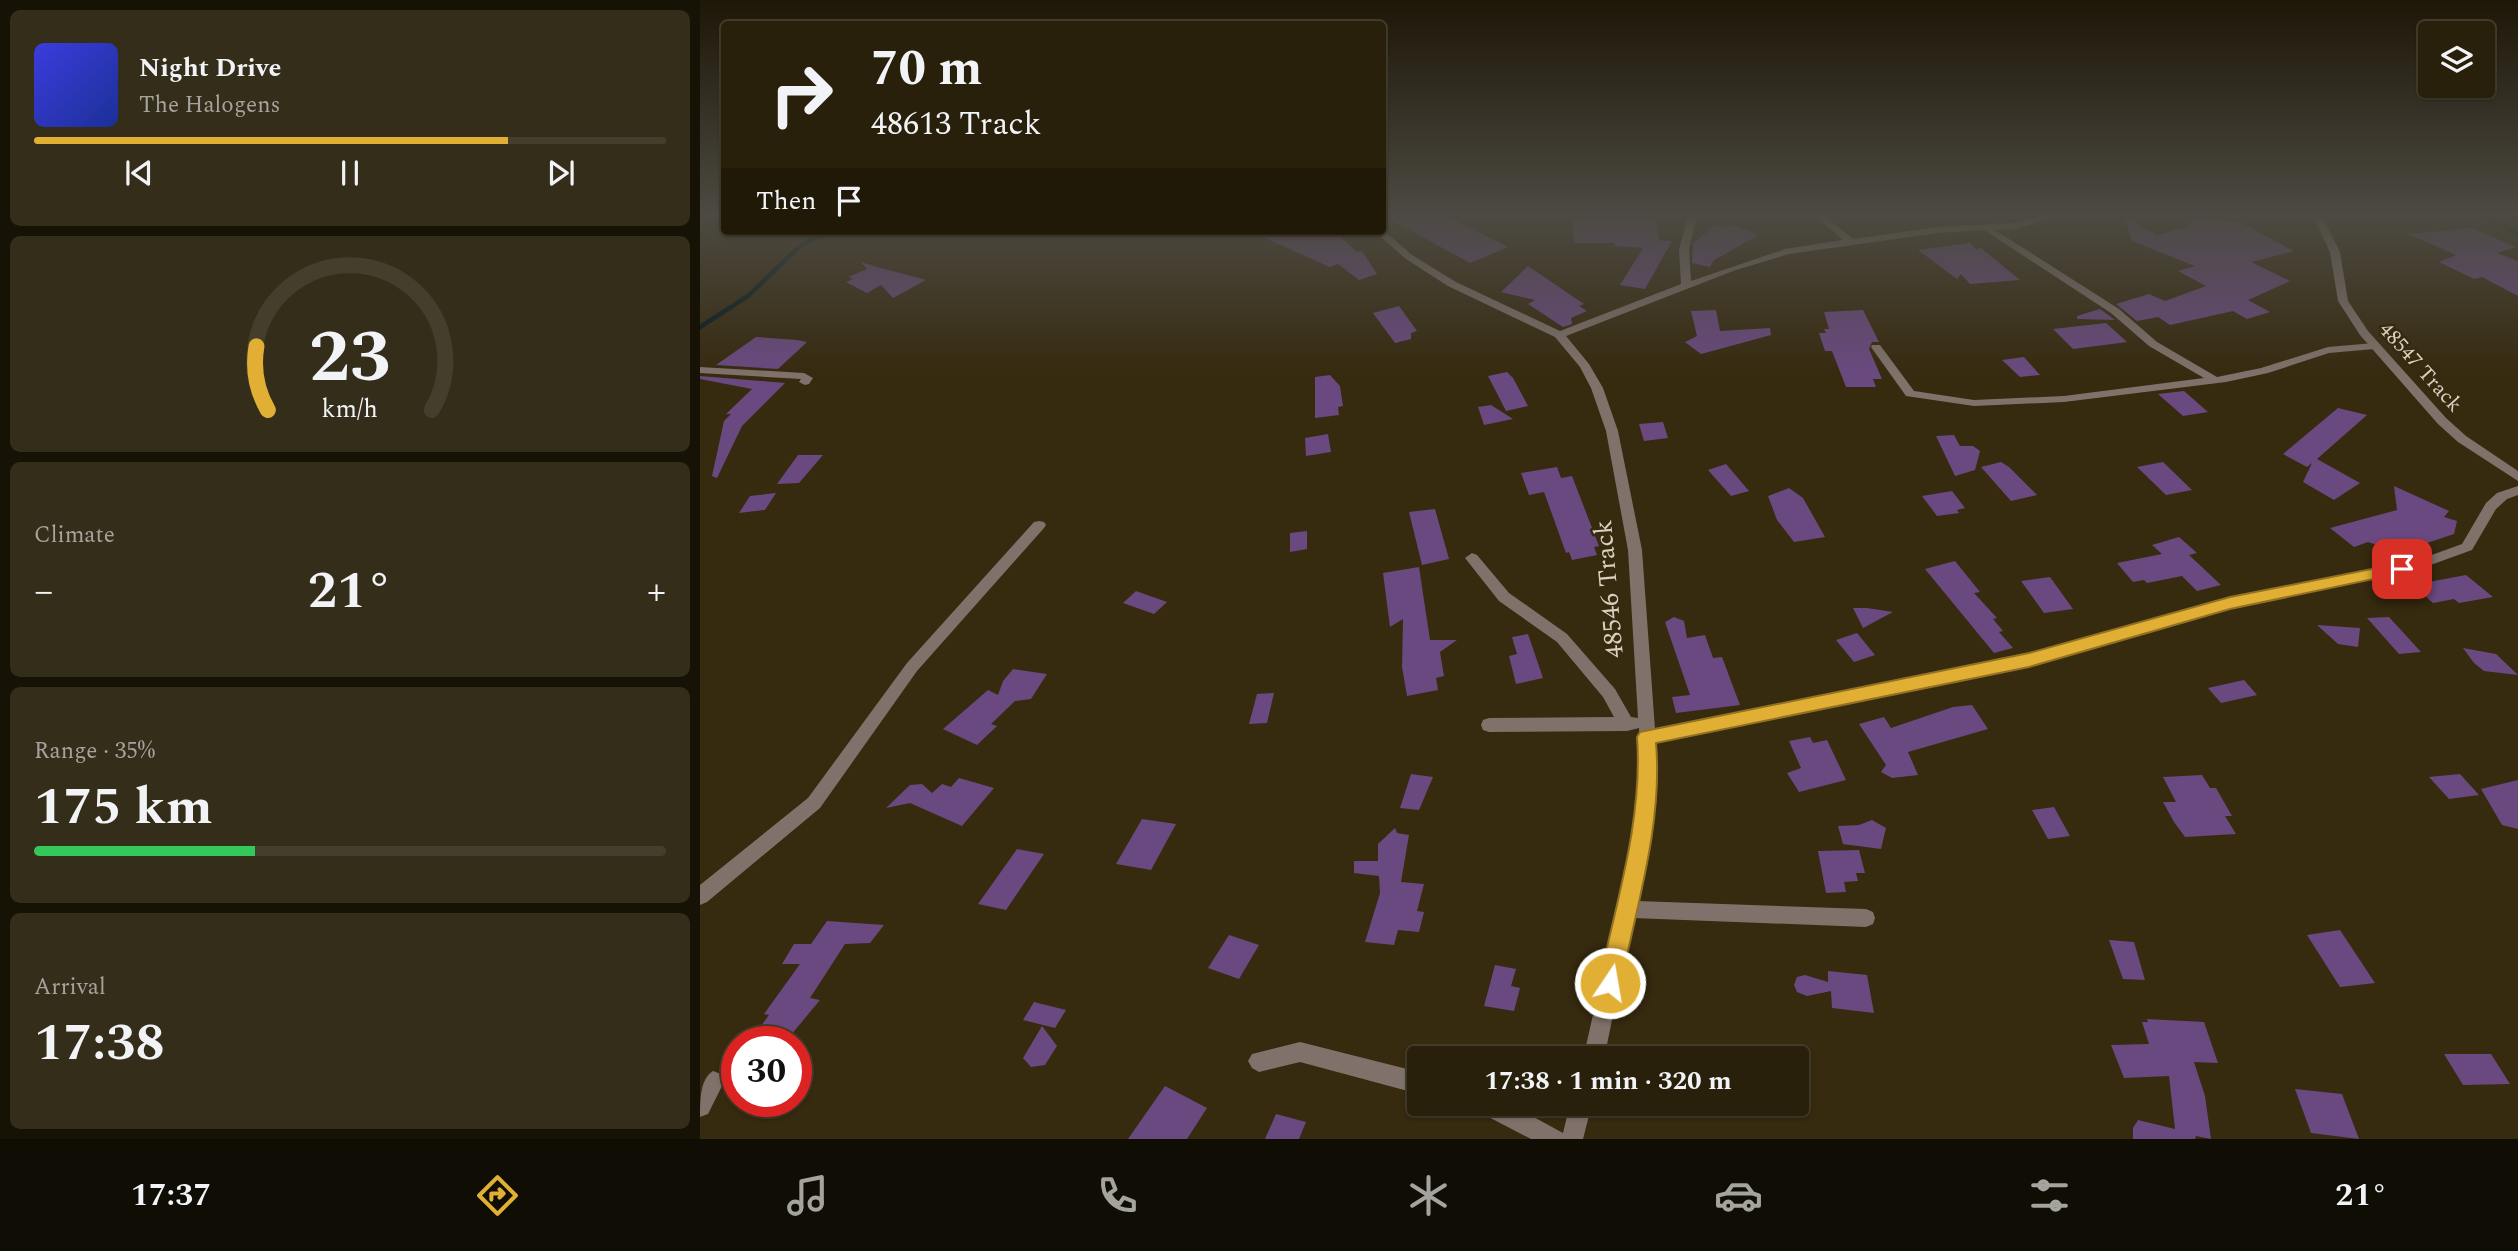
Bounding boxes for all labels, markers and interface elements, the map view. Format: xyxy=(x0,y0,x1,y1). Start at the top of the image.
map controls xyxy=(2418,21,2495,98)
button: layers xyxy=(2418,21,2495,98)
text: 70 m xyxy=(871,32,982,107)
text: Night Drive xyxy=(139,48,281,88)
icon: right xyxy=(756,49,847,140)
text: The Halogens xyxy=(139,88,281,123)
text: 48613 Track xyxy=(871,100,1041,149)
icon: previous xyxy=(120,154,158,192)
icon: pause xyxy=(331,154,369,192)
icon: next xyxy=(542,154,580,192)
text: Then xyxy=(756,181,816,221)
icon: arrive xyxy=(830,182,868,220)
text: 23 xyxy=(309,303,391,414)
street label: 48547 Track xyxy=(2371,315,2470,420)
text: km/h xyxy=(322,390,378,428)
text: Climate xyxy=(34,518,115,553)
street label: 48546 Track xyxy=(1583,518,1635,660)
pin xyxy=(2372,539,2432,599)
icon: arrive xyxy=(2383,550,2421,588)
text: 21° xyxy=(308,552,392,631)
text: − xyxy=(34,563,53,621)
text: + xyxy=(647,563,666,621)
text: Range · 35% xyxy=(34,734,155,769)
text: 175 km xyxy=(34,768,213,847)
position arrow xyxy=(1573,946,1647,1020)
text: Arrival xyxy=(34,970,106,1005)
text: 17:38 xyxy=(34,1004,165,1083)
speed limit sign: 30 xyxy=(721,1026,812,1117)
text: 17:38 · 1 min · 320 m xyxy=(1484,1061,1732,1101)
text: 17:37 xyxy=(131,1171,211,1220)
icon: directions xyxy=(473,1171,522,1220)
icon: music xyxy=(783,1171,832,1220)
icon: phone xyxy=(1093,1171,1142,1220)
icon: climate xyxy=(1404,1171,1453,1220)
icon: car xyxy=(1714,1171,1763,1220)
icon: filters xyxy=(2025,1171,2074,1220)
text: 21° xyxy=(2335,1171,2387,1220)

